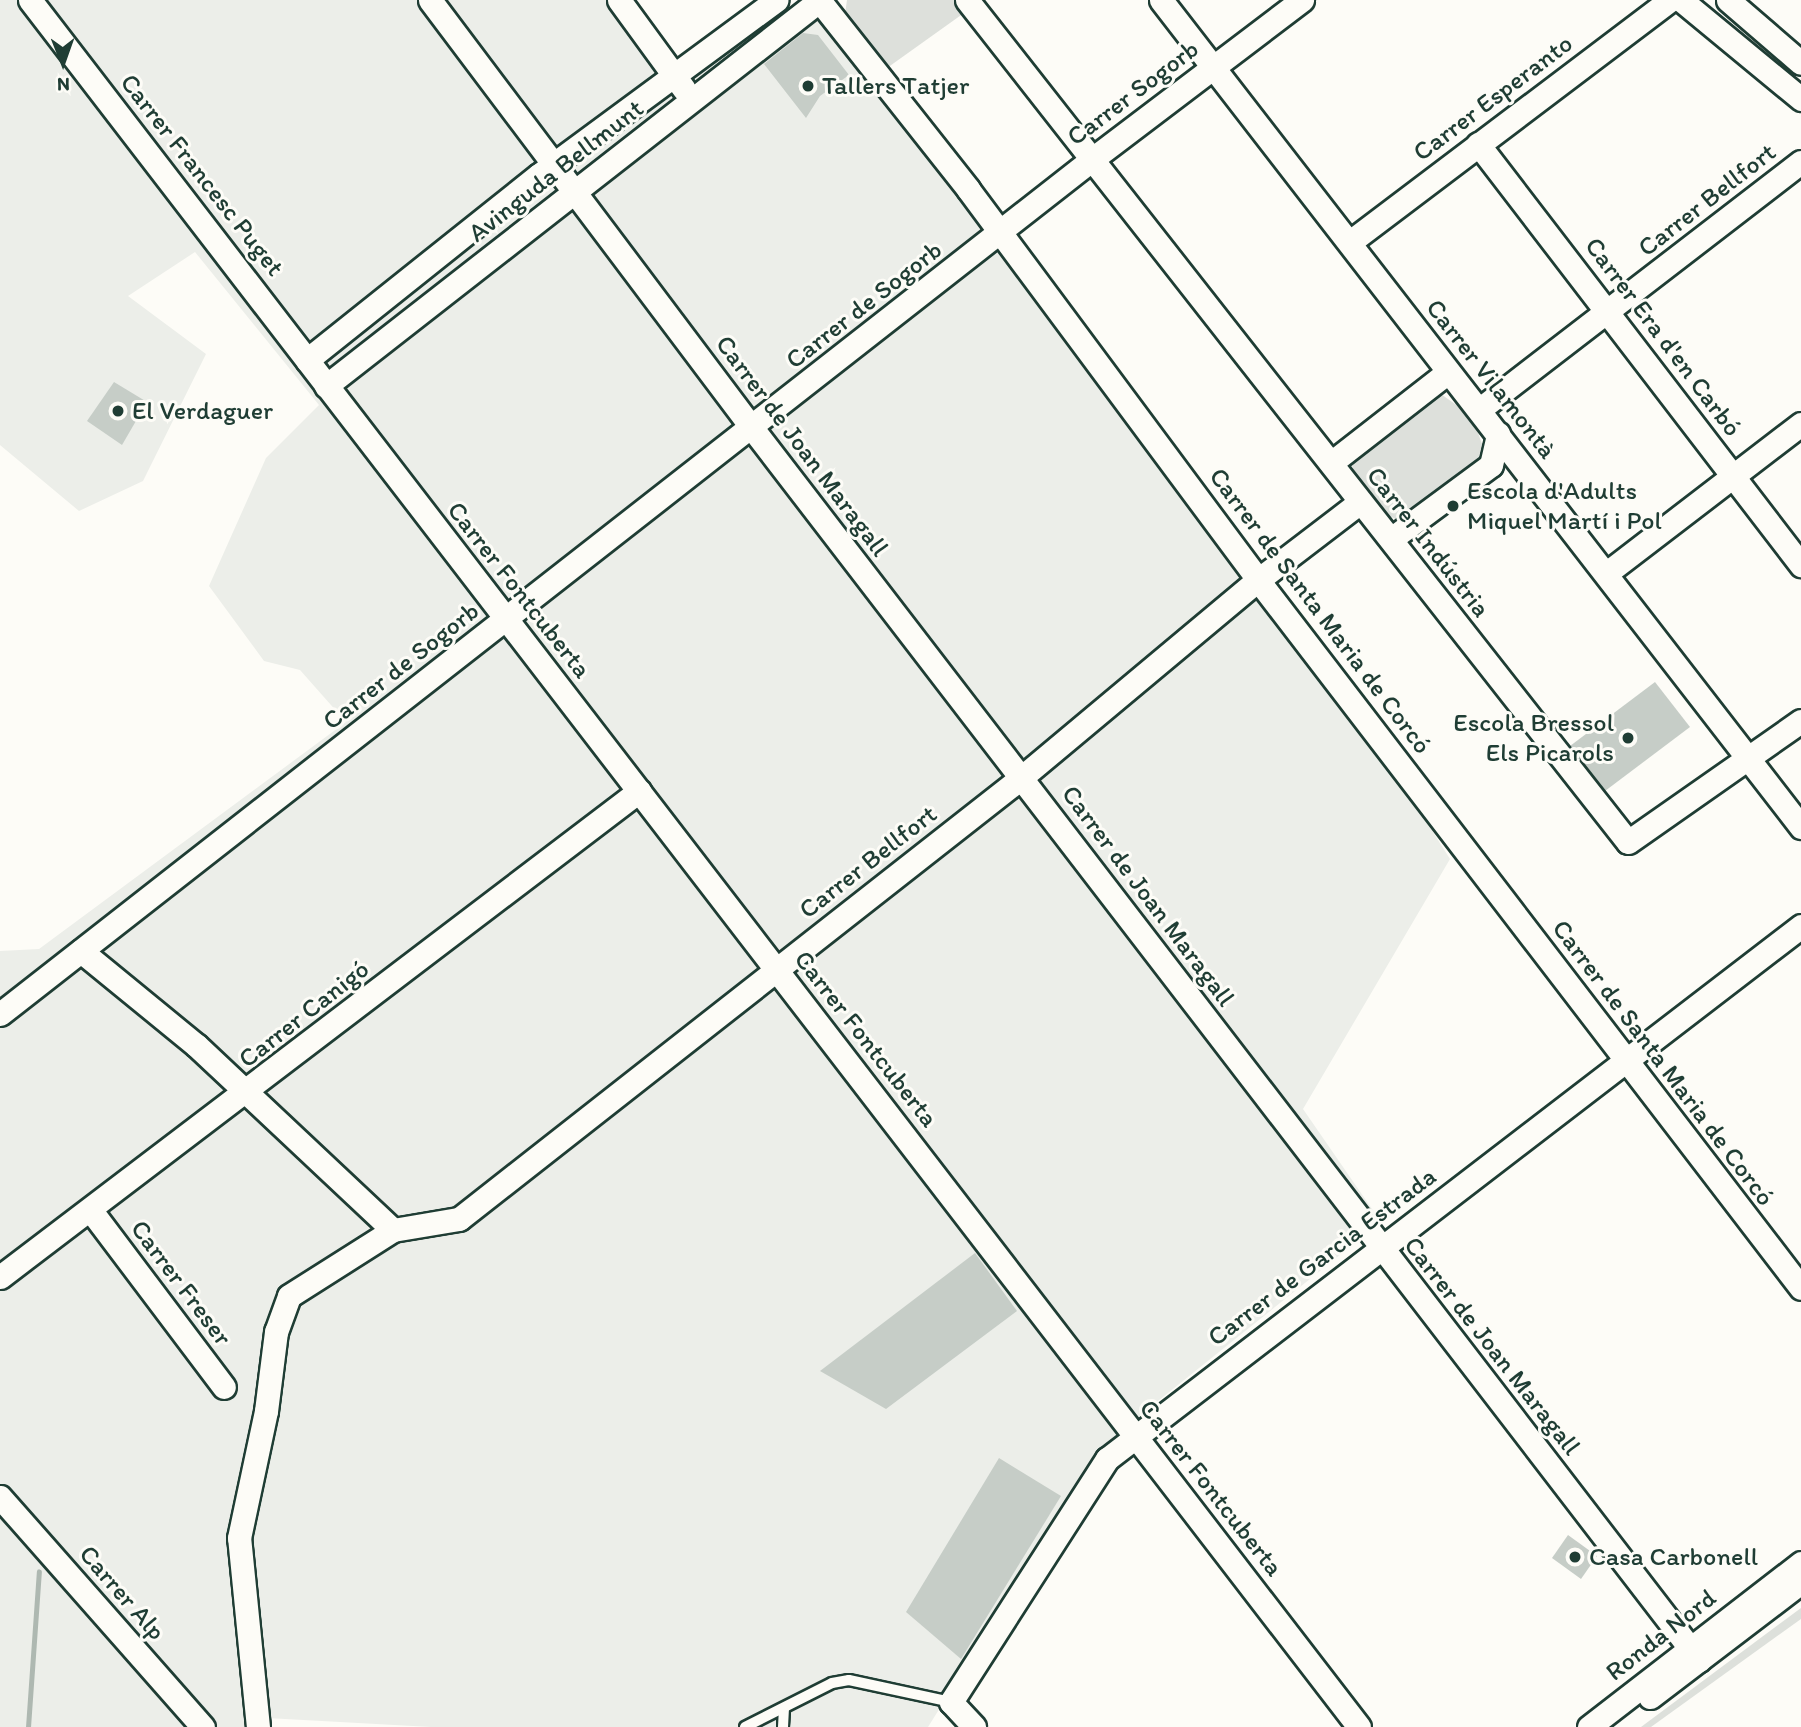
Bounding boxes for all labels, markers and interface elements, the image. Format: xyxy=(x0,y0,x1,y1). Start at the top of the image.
north arrow xyxy=(28,28,98,98)
street label: Carrer Esperanto xyxy=(1407,28,1579,168)
street label: Carrer Sogorb xyxy=(1061,33,1205,153)
street label: Carrer Francesc Puget xyxy=(113,68,291,282)
place label: Tallers Tatjer xyxy=(822,70,967,102)
text: N xyxy=(57,73,70,96)
marker: Tallers Tatjer xyxy=(800,78,816,94)
street label: Avinguda Bellmunt xyxy=(462,93,650,249)
street label: Carrer Bellfort xyxy=(1632,137,1782,263)
street label: Carrer Era d'en Carbó xyxy=(1578,231,1748,443)
street label: Carrer de Sogorb xyxy=(780,234,948,376)
street label: Carrer Vilamontà xyxy=(1419,293,1563,465)
street label: Carrer de Joan Maragall xyxy=(709,329,895,563)
place label: El Verdaguer xyxy=(132,395,274,427)
marker: El Verdaguer xyxy=(110,403,126,419)
street label: Carrer Indústria xyxy=(1360,461,1496,623)
street label: Carrer de Santa Maria de Corcó xyxy=(1202,462,1438,760)
place label: Escola d'Adults Miquel Martí i Pol xyxy=(1467,475,1661,536)
street label: Carrer Fontcuberta xyxy=(441,496,597,684)
marker: Escola d'Adults Miquel Martí i Pol xyxy=(1445,498,1461,514)
street label: Carrer de Sogorb xyxy=(317,595,485,737)
place label: Escola Bressol Els Picarols xyxy=(1454,707,1614,768)
marker: Escola Bressol Els Picarols xyxy=(1620,730,1636,746)
street label: Carrer de Joan Maragall xyxy=(1055,779,1241,1013)
street label: Carrer Bellfort xyxy=(793,799,943,925)
street label: Carrer de Santa Maria de Corcó xyxy=(1545,914,1781,1212)
street label: Carrer Fontcuberta xyxy=(788,945,944,1133)
street label: Carrer Canigó xyxy=(233,953,375,1075)
street label: Carrer de Garcia Estrada xyxy=(1202,1161,1442,1353)
street label: Carrer Freser xyxy=(124,1214,238,1352)
street label: Carrer de Joan Maragall xyxy=(1397,1231,1587,1461)
street label: Carrer Fontcuberta xyxy=(1133,1394,1289,1582)
street label: Carrer Alp xyxy=(72,1539,172,1647)
place label: Casa Carbonell xyxy=(1589,1541,1759,1573)
marker: Casa Carbonell xyxy=(1567,1549,1583,1565)
street label: Ronda Nord xyxy=(1600,1582,1722,1688)

